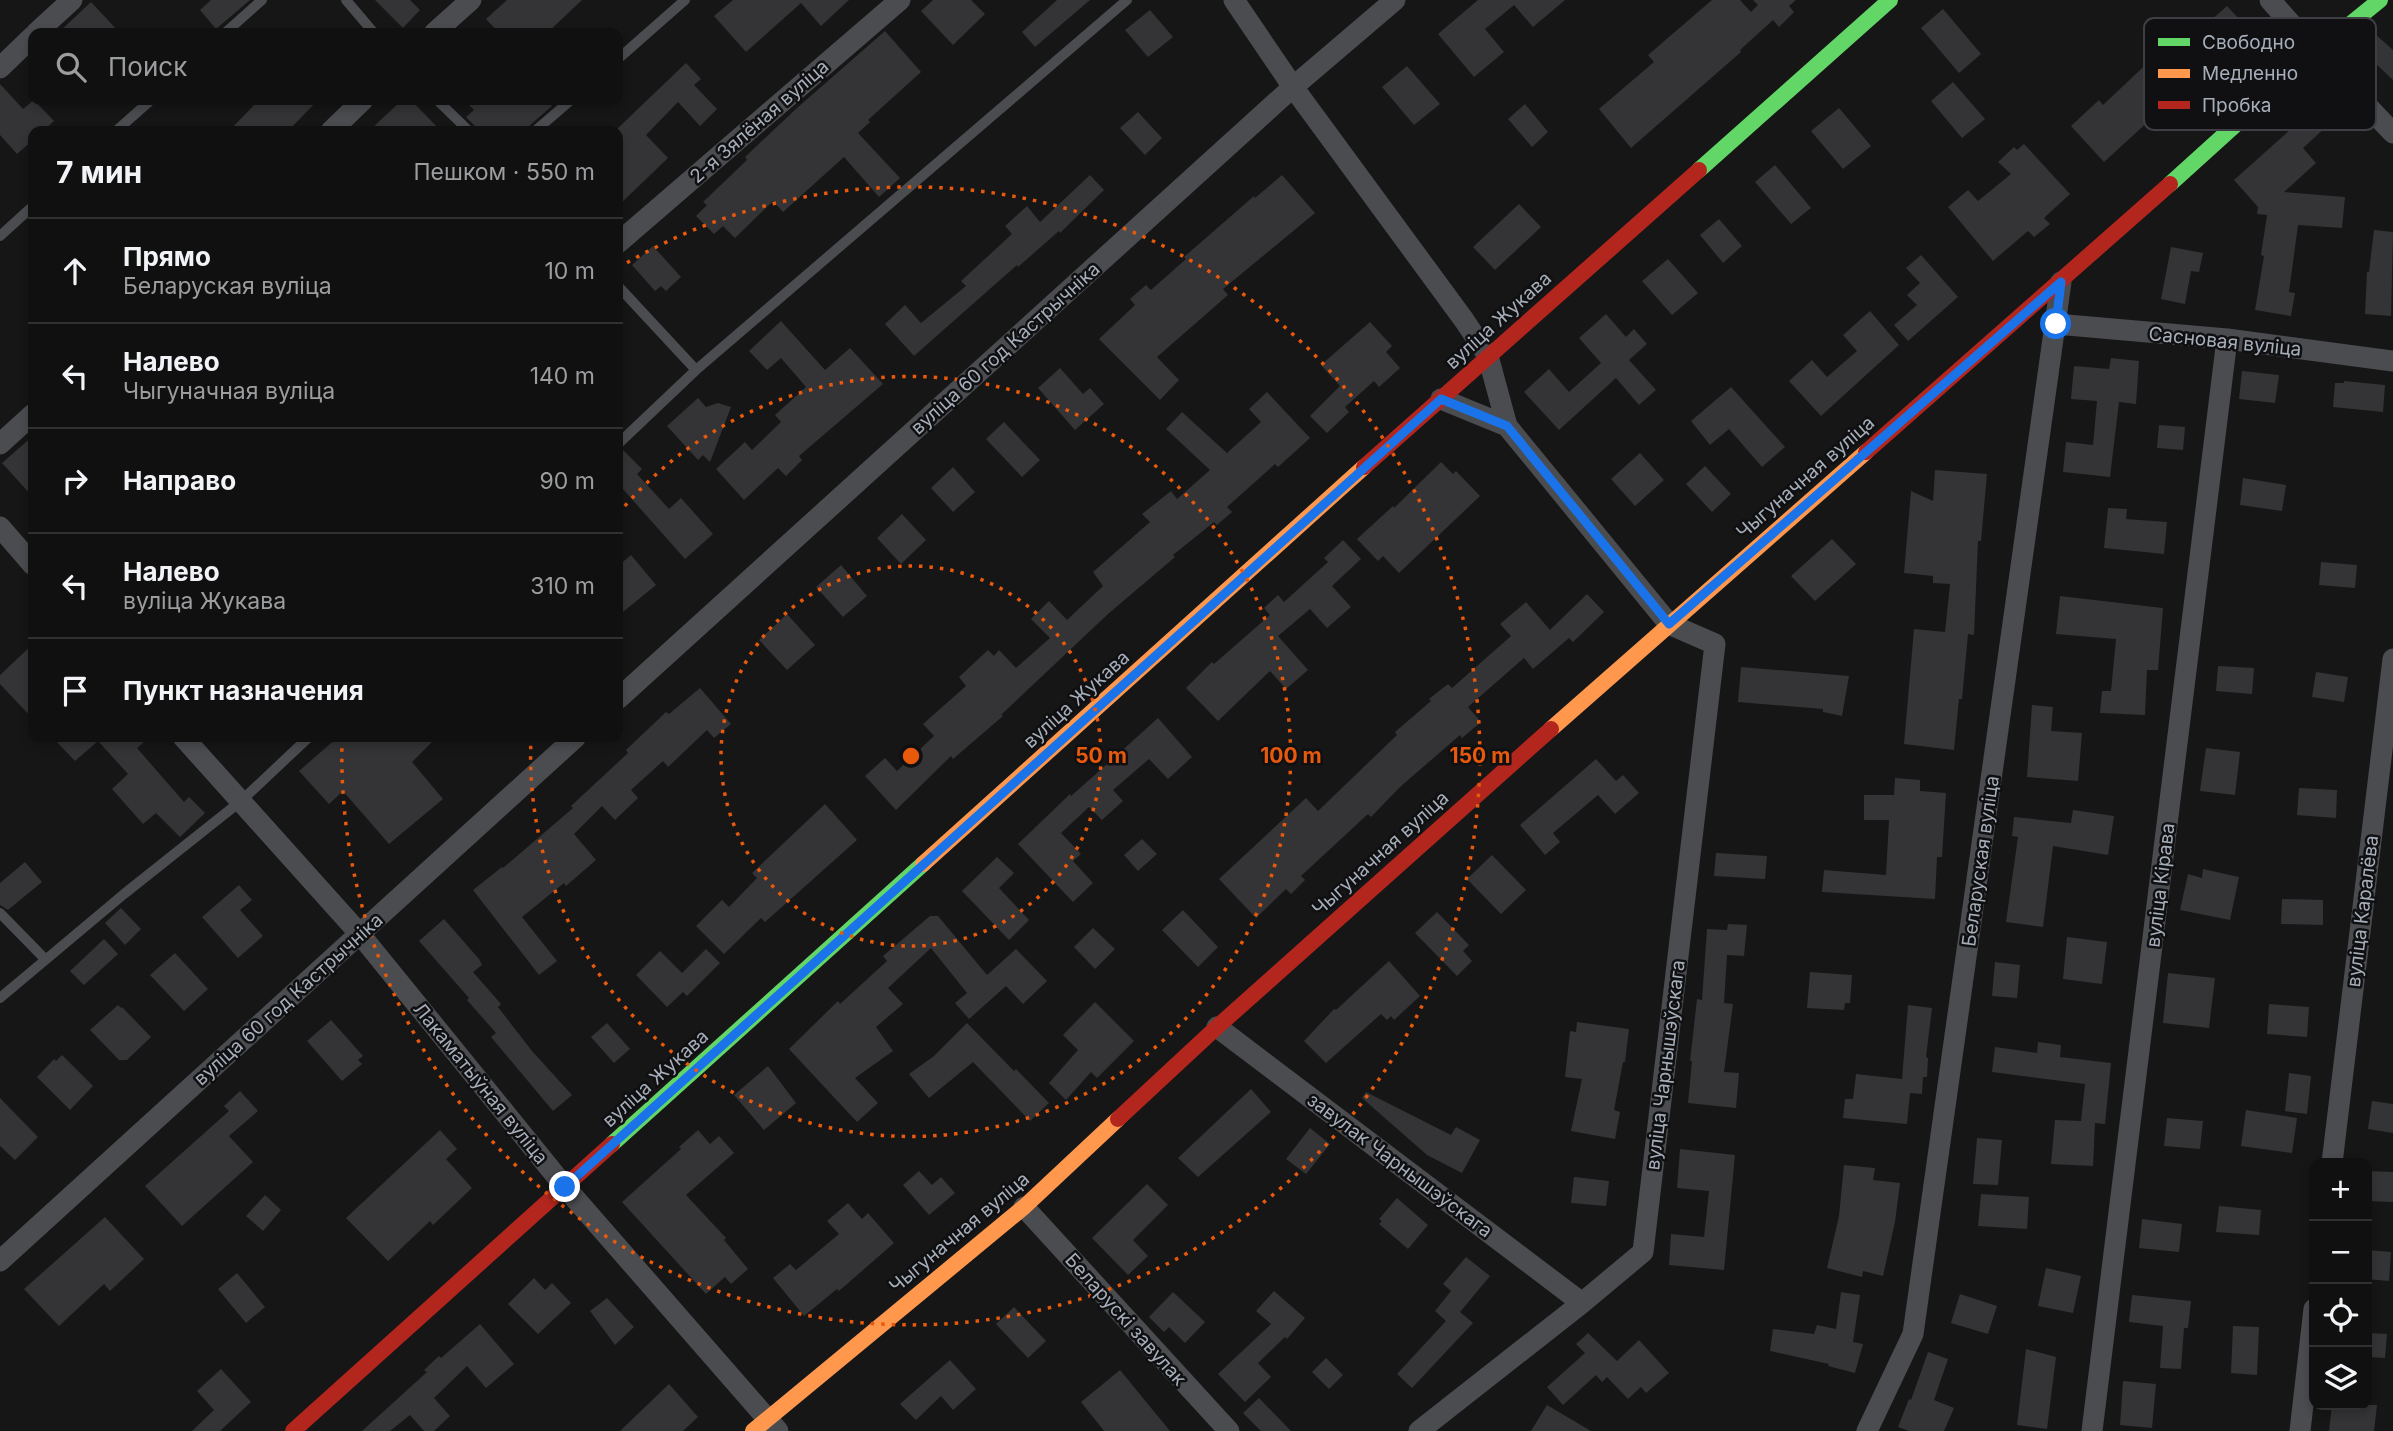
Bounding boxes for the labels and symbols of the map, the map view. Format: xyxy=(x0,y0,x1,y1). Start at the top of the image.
legend xyxy=(2144,18,2376,130)
text: Свободно xyxy=(2202,31,2295,54)
street label: 2-я Зялёная вуліца xyxy=(685,55,833,188)
text: Медленно xyxy=(2202,62,2298,85)
text: Пробка xyxy=(2202,94,2271,117)
street label: вуліца 60 год Кастрычніка xyxy=(906,258,1104,439)
street label: вуліца Жукава xyxy=(1441,267,1556,374)
route start xyxy=(2040,308,2071,339)
street label: Сасновая вуліца xyxy=(2147,322,2302,361)
street label: Чыгуначная вуліца xyxy=(1732,411,1879,544)
street label: вуліца Жукава xyxy=(1019,646,1134,753)
text: 50 m xyxy=(1075,743,1127,768)
text: 100 m xyxy=(1260,743,1322,768)
text: 150 m xyxy=(1450,743,1510,768)
centre of rings xyxy=(899,744,923,768)
street label: Беларуская вуліца xyxy=(1957,774,2004,948)
street label: Чыгуначная вуліца xyxy=(1307,786,1453,921)
street label: вуліца Кірава xyxy=(2141,822,2180,948)
street label: вуліца Каралёва xyxy=(2342,834,2383,988)
street label: вуліца 60 год Кастрычніка xyxy=(189,909,387,1090)
street label: вуліца Чарнышэўскага xyxy=(1641,959,1690,1171)
street label: Лакаматыўная вуліца xyxy=(408,998,553,1169)
street label: вуліца Жукава xyxy=(598,1025,713,1132)
street label: завулак Чарнышэўскага xyxy=(1303,1088,1497,1243)
street label: Чыгуначная вуліца xyxy=(885,1167,1034,1298)
route end xyxy=(549,1171,580,1202)
street label: Беларускі завулак xyxy=(1060,1248,1192,1391)

